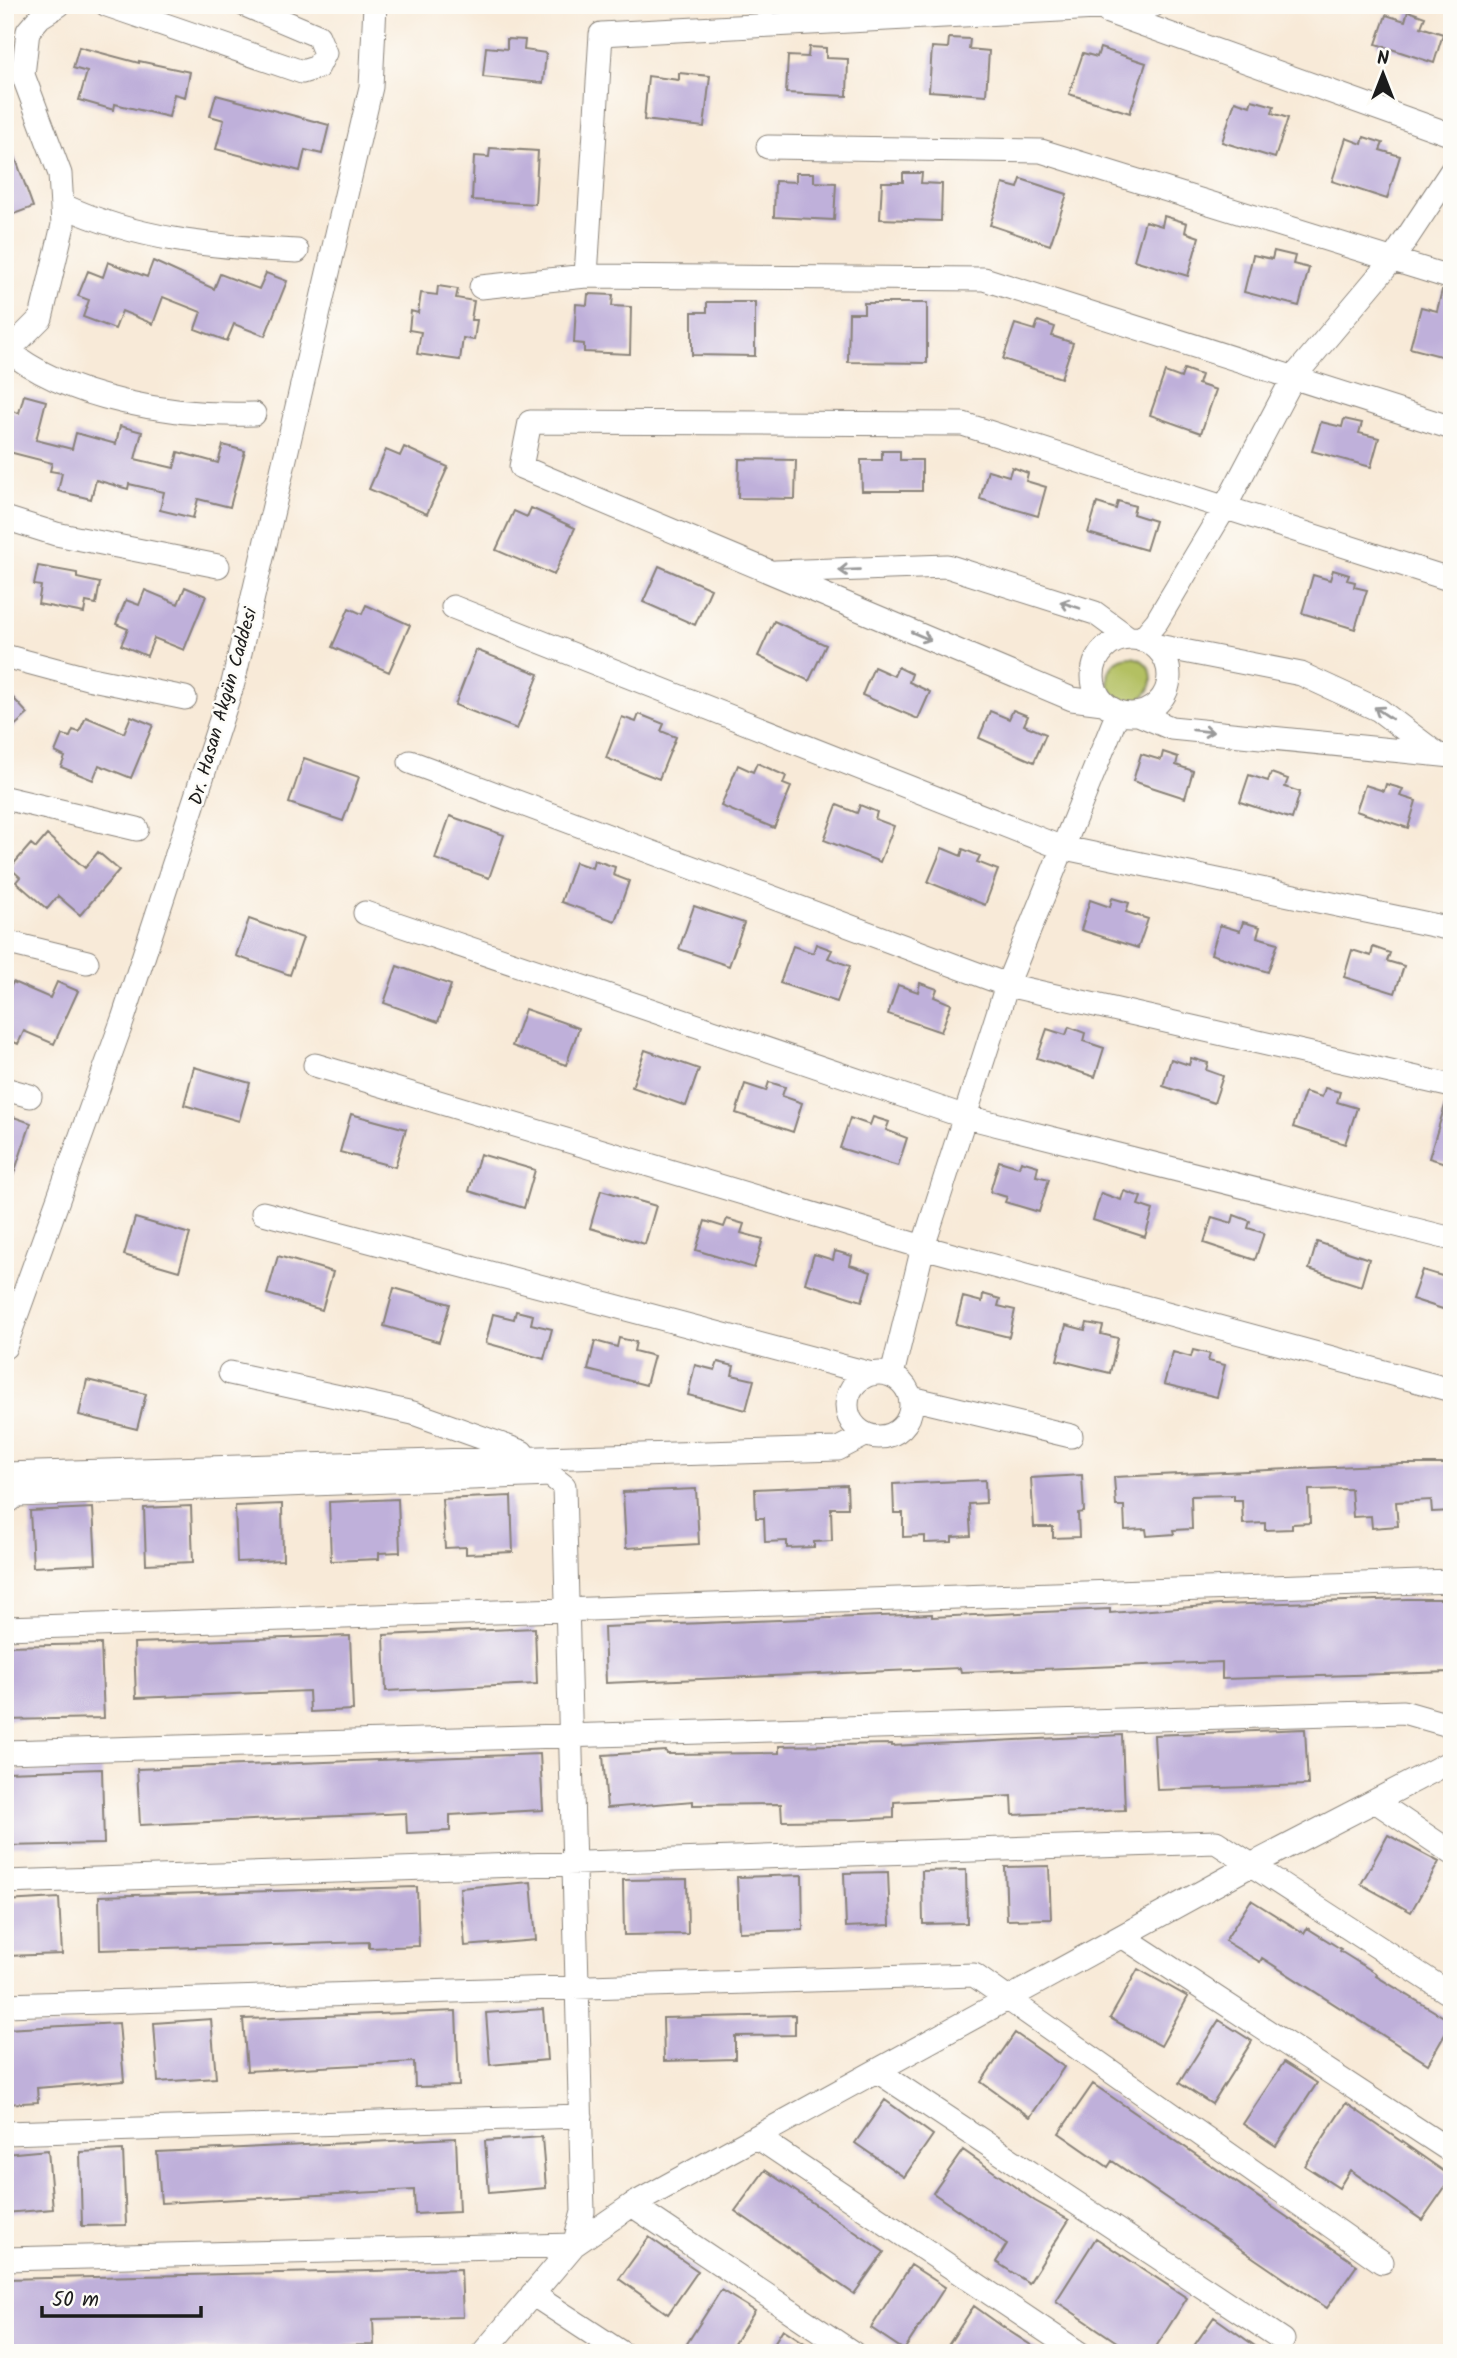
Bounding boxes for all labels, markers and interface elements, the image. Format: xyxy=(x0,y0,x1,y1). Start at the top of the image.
north arrow xyxy=(1348,38,1418,108)
text: N xyxy=(1377,44,1389,74)
one-way arrow xyxy=(837,563,860,576)
one-way arrow xyxy=(1059,598,1081,611)
street label: Dr. Hasan Akgün Caddesi xyxy=(181,603,267,809)
one-way arrow xyxy=(909,631,931,644)
one-way arrow xyxy=(1374,706,1393,721)
one-way arrow xyxy=(1191,725,1214,738)
scale bar xyxy=(42,2274,201,2318)
text: 50 m xyxy=(52,2284,99,2317)

